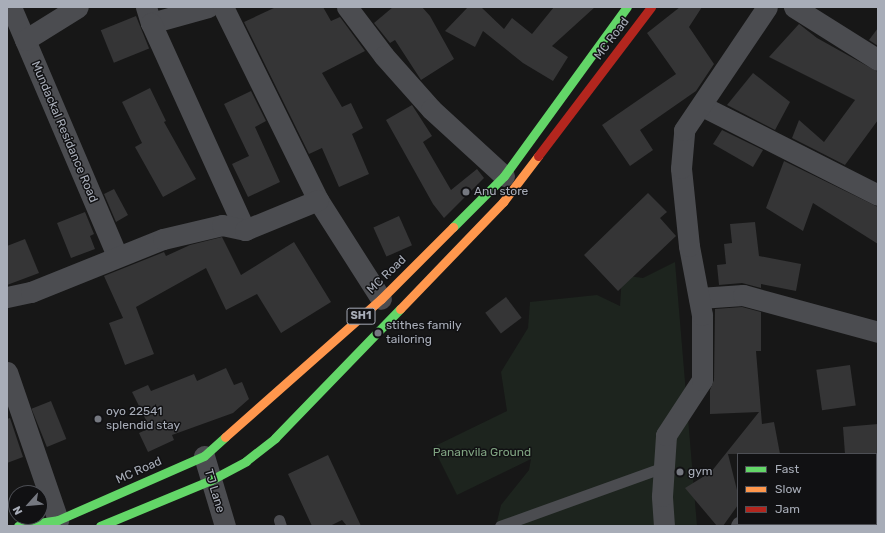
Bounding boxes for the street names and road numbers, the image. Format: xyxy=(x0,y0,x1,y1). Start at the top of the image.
street label: MC Road xyxy=(592,15,632,63)
street label: Mundackal Residance Road xyxy=(28,59,100,205)
street label: MC Road xyxy=(364,253,410,297)
road number: SH1 xyxy=(346,307,376,325)
street label: MC Road xyxy=(114,454,164,488)
street label: TJ Lane xyxy=(201,467,227,515)

